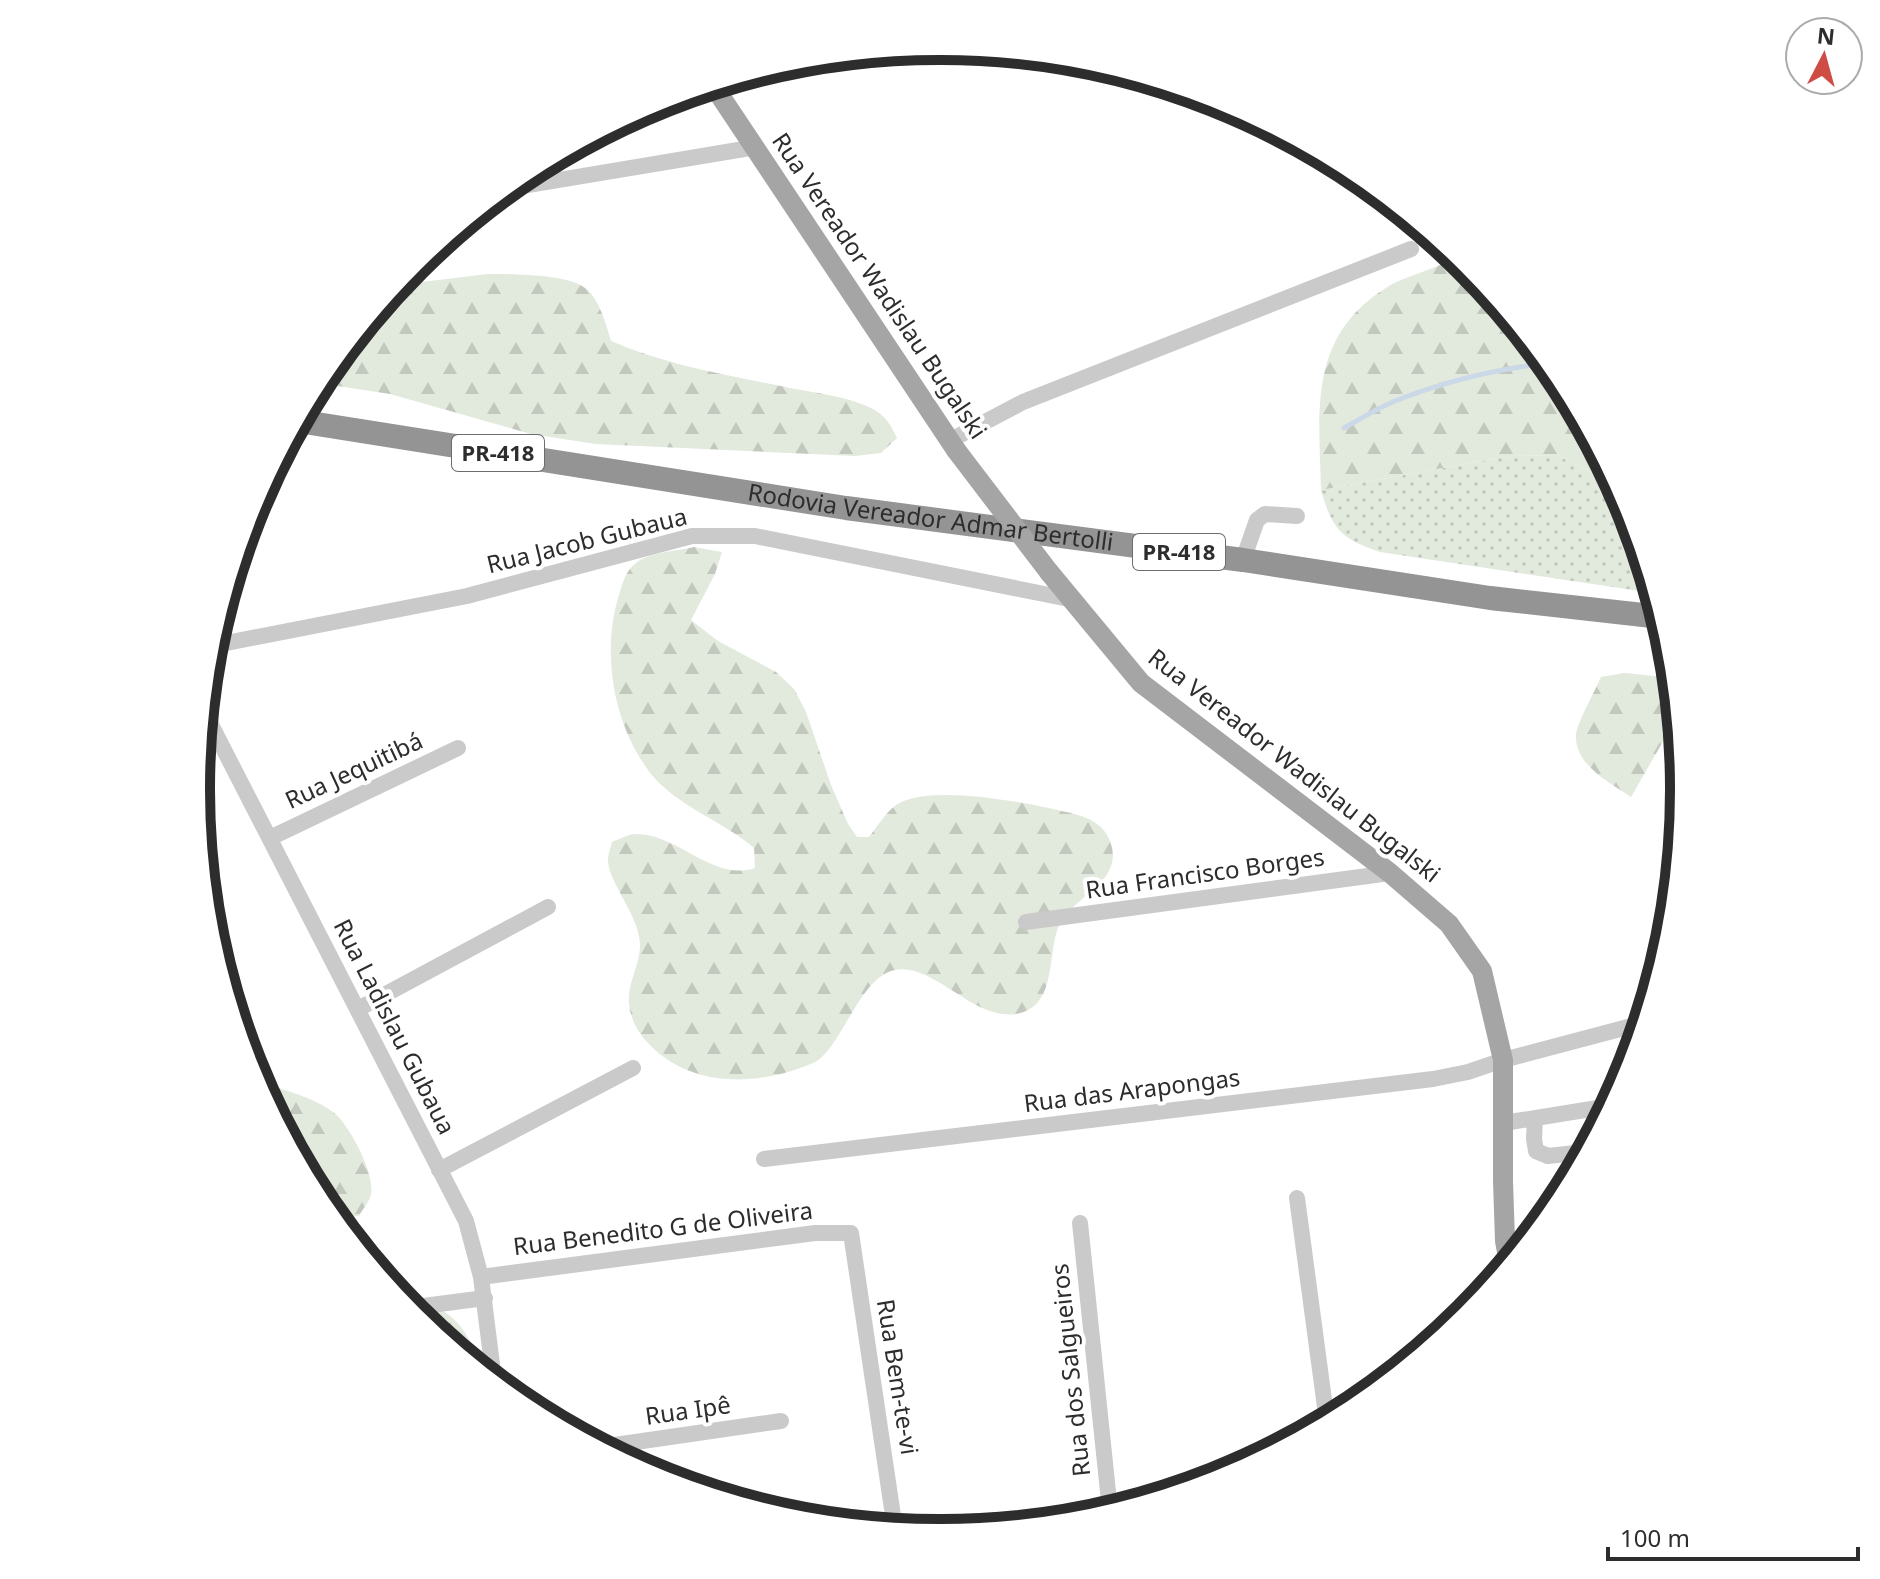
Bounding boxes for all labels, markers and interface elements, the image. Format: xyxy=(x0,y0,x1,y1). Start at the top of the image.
north arrow xyxy=(1784,16,1864,96)
text: N xyxy=(1816,19,1837,51)
street label: Rua Vereador Wadislau Bugalski xyxy=(765,126,995,445)
road number: PR-418 xyxy=(452,435,544,471)
street label: Rodovia Vereador Admar Bertolli xyxy=(746,475,1116,558)
street label: Rua Jacob Gubaua xyxy=(483,499,690,580)
road number: PR-418 xyxy=(1133,534,1225,570)
street label: Rua Vereador Wadislau Bugalski xyxy=(1142,640,1448,889)
street label: Rua Jequitibá xyxy=(279,723,428,816)
street label: Rua Francisco Borges xyxy=(1083,839,1326,906)
street label: Rua Ladislau Gubaua xyxy=(327,913,464,1140)
street label: Rua das Arapongas xyxy=(1022,1060,1242,1119)
street label: Rua Benedito G de Oliveira xyxy=(511,1193,814,1262)
street label: Rua dos Salgueiros xyxy=(1042,1262,1097,1478)
street label: Rua Bem-te-vi xyxy=(870,1297,927,1457)
street label: Rua Ipê xyxy=(643,1387,733,1432)
scale bar xyxy=(1608,1511,1858,1561)
text: 100 m xyxy=(1620,1521,1690,1554)

